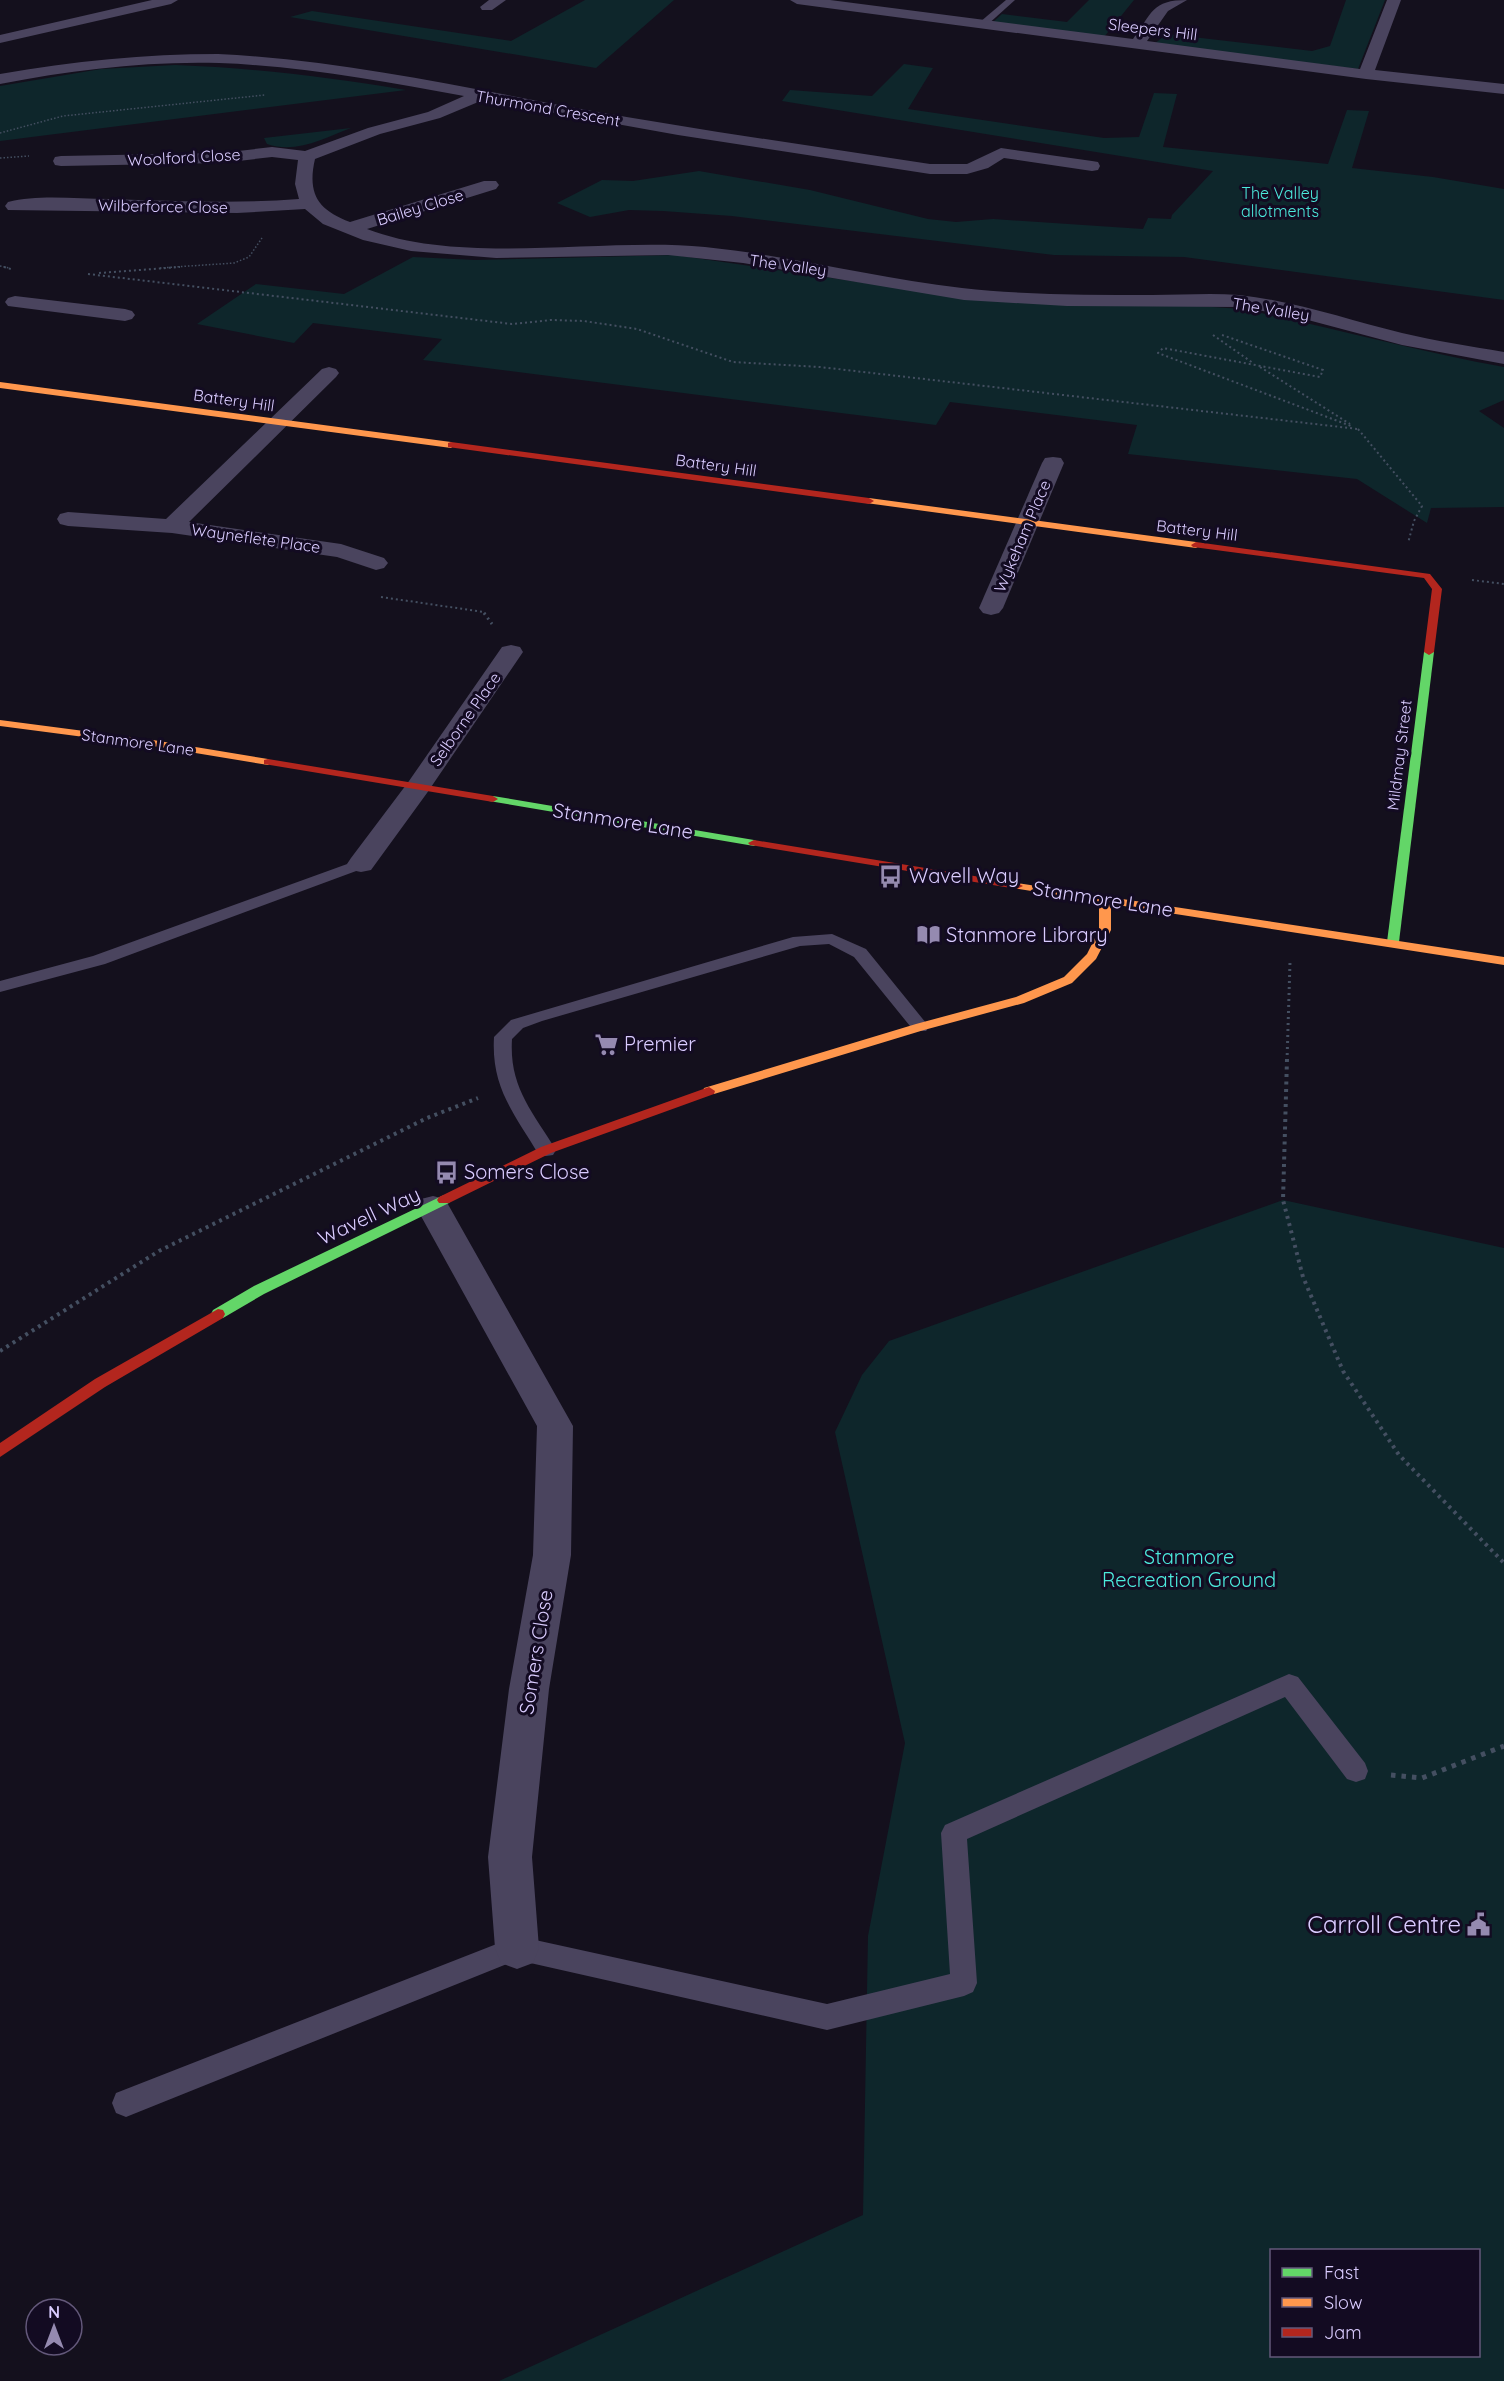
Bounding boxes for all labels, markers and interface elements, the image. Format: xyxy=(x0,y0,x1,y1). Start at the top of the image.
street label: Sleepers Hill xyxy=(1107,14,1199,44)
street label: Thurmond Crescent xyxy=(474,85,622,131)
street label: Woolford Close xyxy=(127,144,241,170)
park label: The Valley allotments xyxy=(1241,183,1319,221)
street label: Bailey Close xyxy=(374,184,466,230)
street label: Wilberforce Close xyxy=(98,195,228,217)
street label: The Valley xyxy=(748,250,828,280)
street label: The Valley xyxy=(1231,293,1311,325)
street label: Battery Hill xyxy=(192,384,276,416)
street label: Battery Hill xyxy=(674,449,758,481)
street label: Wykeham Place xyxy=(989,477,1055,595)
street label: Battery Hill xyxy=(1155,515,1239,545)
street label: Wayneflete Place xyxy=(190,519,322,557)
street label: Selborne Place xyxy=(425,668,505,770)
street label: Mildmay Street xyxy=(1382,699,1416,811)
street label: Stanmore Lane xyxy=(80,724,196,760)
street label: Stanmore Lane xyxy=(551,797,695,844)
bus stop icon: Wavell Way xyxy=(878,863,904,889)
place label: Wavell Way xyxy=(909,863,1019,888)
street label: Stanmore Lane xyxy=(1031,875,1175,922)
library icon: Stanmore Library xyxy=(915,922,941,948)
place label: Stanmore Library xyxy=(946,922,1108,947)
supermarket icon: Premier xyxy=(593,1031,619,1057)
place label: Premier xyxy=(624,1031,696,1056)
bus stop icon: Somers Close xyxy=(433,1159,459,1185)
place label: Somers Close xyxy=(464,1159,590,1184)
street label: Wavell Way xyxy=(314,1181,424,1250)
park label: Stanmore Recreation Ground xyxy=(1102,1544,1276,1592)
street label: Somers Close xyxy=(513,1588,558,1716)
place label: Carroll Centre xyxy=(1307,1909,1461,1939)
public building icon: Carroll Centre xyxy=(1466,1912,1492,1938)
legend xyxy=(1270,2249,1480,2357)
text: Fast xyxy=(1324,2261,1359,2284)
text: Slow xyxy=(1324,2291,1362,2314)
north arrow xyxy=(24,2297,84,2357)
text: N xyxy=(48,2302,60,2322)
text: Jam xyxy=(1324,2321,1362,2344)

